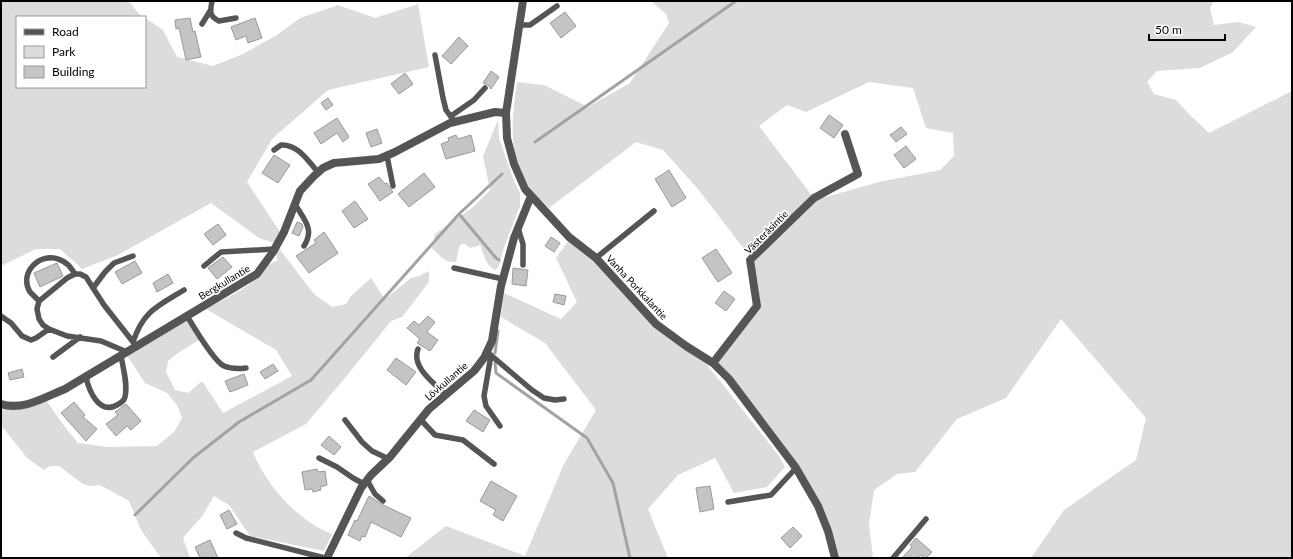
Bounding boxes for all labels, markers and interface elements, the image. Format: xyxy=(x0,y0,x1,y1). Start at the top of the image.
legend xyxy=(16,16,146,88)
scale bar xyxy=(1149,16,1225,42)
text: 50 m xyxy=(1155,22,1182,37)
text: Road xyxy=(52,24,79,39)
text: Park xyxy=(52,44,76,59)
text: Building xyxy=(52,64,95,79)
street label: Västeråsintie xyxy=(742,208,790,256)
street label: Vanha Porkkalantie xyxy=(604,252,670,322)
street label: Bergkullantie xyxy=(196,262,252,302)
street label: Lövkullantie xyxy=(422,359,470,403)

